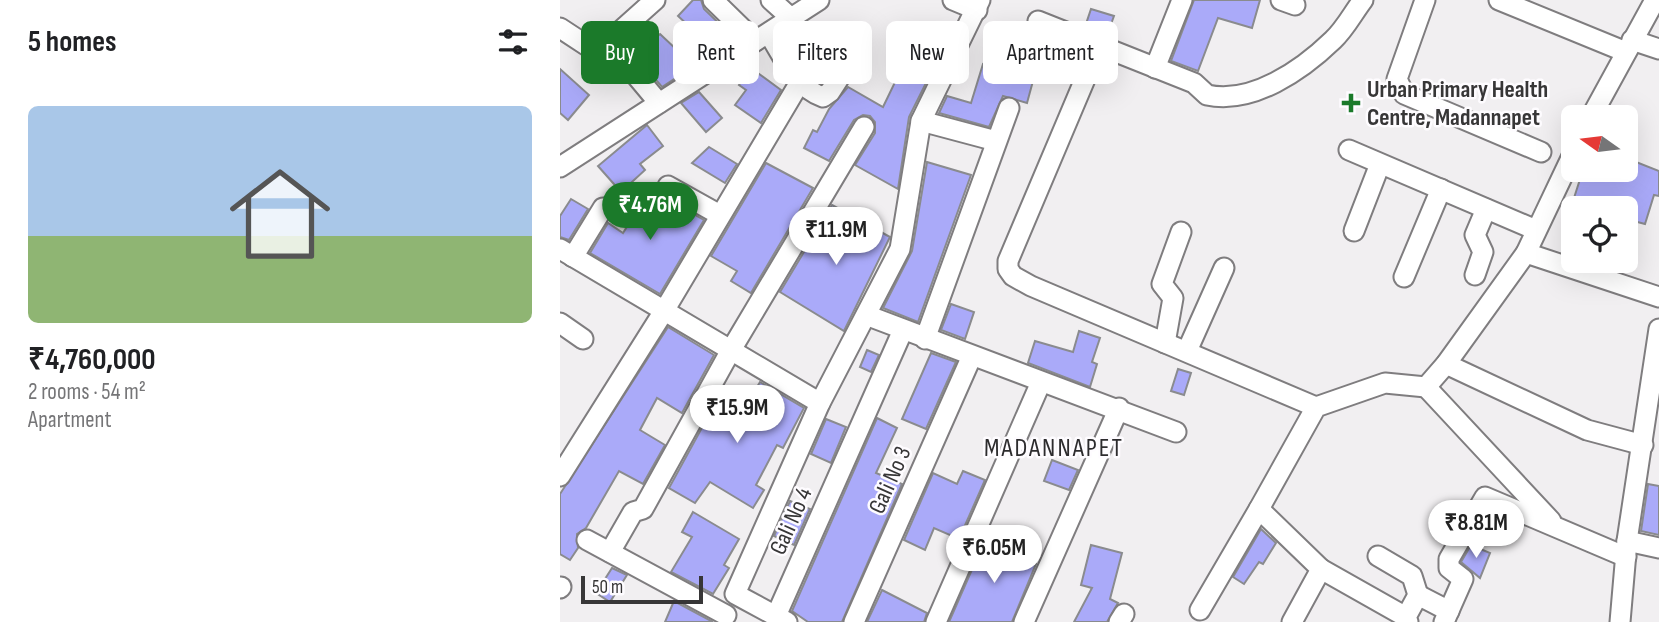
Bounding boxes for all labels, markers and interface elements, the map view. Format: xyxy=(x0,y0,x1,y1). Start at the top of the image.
chip: Buy xyxy=(581,21,659,84)
chip: Rent xyxy=(673,21,759,84)
chip: Filters xyxy=(773,21,872,84)
chip: New xyxy=(886,21,969,84)
chip: Apartment xyxy=(983,21,1118,84)
icon: filters xyxy=(494,23,532,61)
text: 5 homes xyxy=(28,24,117,60)
place label: Urban Primary Health Centre, Madannapet xyxy=(1367,75,1548,132)
marker: Urban Primary Health Centre, Madannapet xyxy=(1341,93,1361,113)
north arrow xyxy=(1561,105,1638,182)
map controls xyxy=(1561,105,1638,273)
icon: home xyxy=(217,151,343,277)
pin: ₹4.76M xyxy=(593,182,707,242)
text: ₹4.76M xyxy=(618,191,682,219)
button: locate xyxy=(1561,196,1638,273)
pin: ₹11.9M xyxy=(779,208,893,267)
text: ₹11.9M xyxy=(805,216,867,244)
text: ₹4,760,000 xyxy=(28,342,156,378)
text: 2 rooms · 54 m² xyxy=(28,378,146,406)
pin: ₹15.9M xyxy=(680,386,794,445)
text: ₹15.9M xyxy=(706,394,768,422)
text: Apartment xyxy=(28,406,112,434)
district label: MADANNAPET xyxy=(984,433,1124,464)
street label: Gali No 3 xyxy=(862,442,918,518)
street label: Gali No 4 xyxy=(763,483,819,559)
pin: ₹8.81M xyxy=(1419,500,1533,560)
text: ₹8.81M xyxy=(1444,509,1508,537)
pin: ₹6.05M xyxy=(937,526,1051,585)
text: ₹6.05M xyxy=(962,534,1026,562)
scale bar xyxy=(581,573,704,605)
text: 50 m xyxy=(592,576,623,599)

